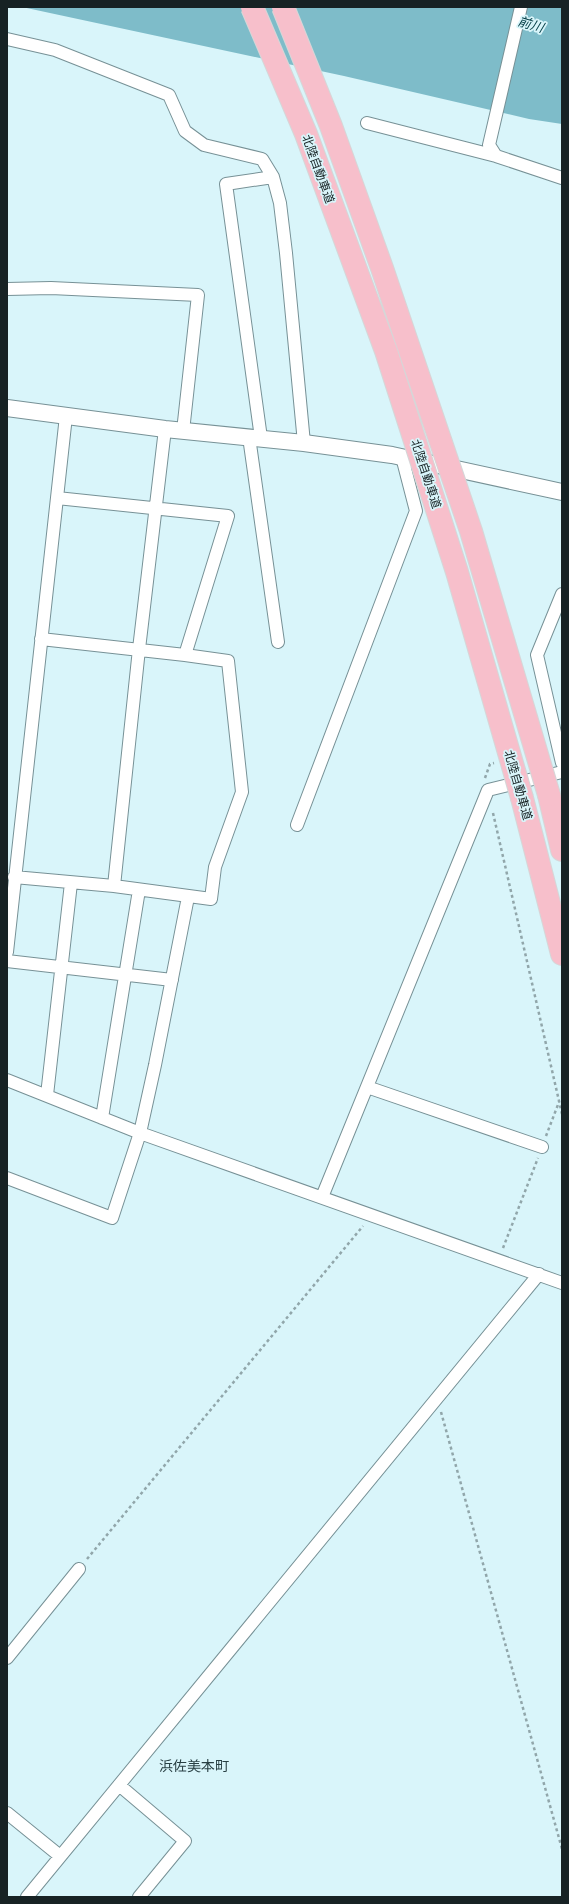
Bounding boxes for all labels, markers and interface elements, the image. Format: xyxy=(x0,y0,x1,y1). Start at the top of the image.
water label: 前川 xyxy=(516,14,547,36)
street label: 北陸自動車道 xyxy=(299,133,337,205)
street label: 北陸自動車道 xyxy=(408,438,444,510)
street label: 北陸自動車道 xyxy=(501,748,535,822)
district label: 浜佐美本町 xyxy=(159,1758,229,1775)

